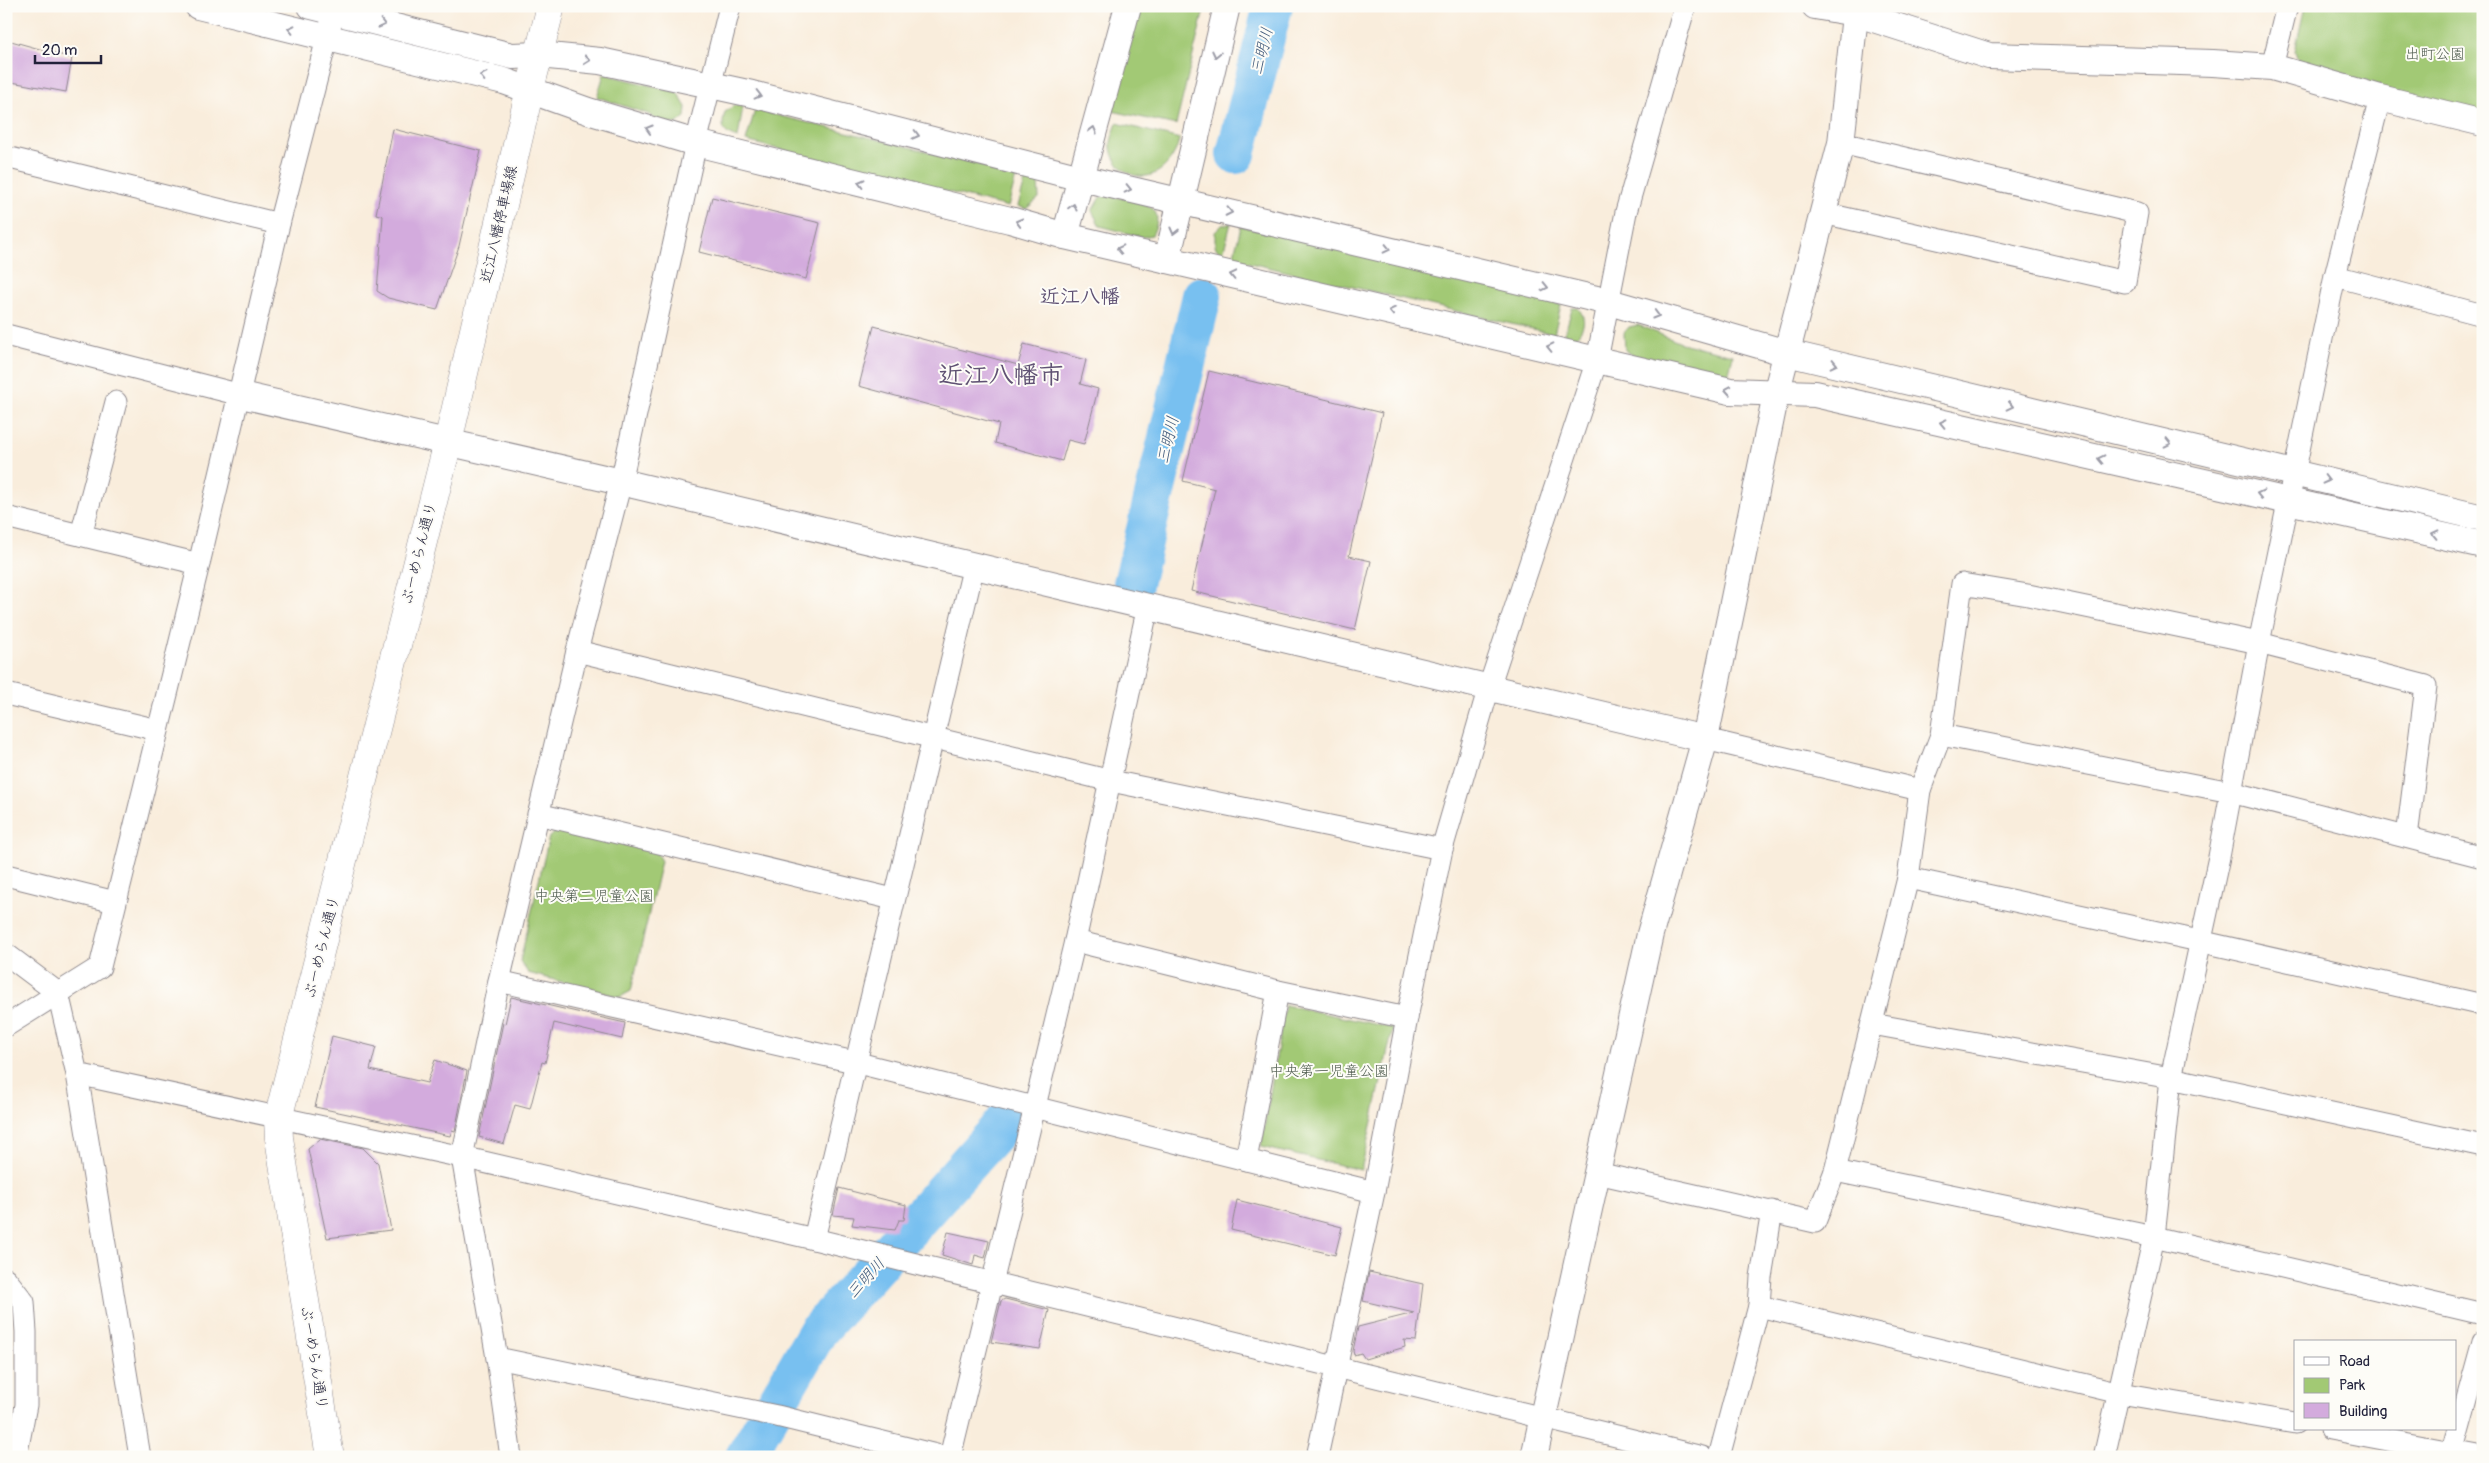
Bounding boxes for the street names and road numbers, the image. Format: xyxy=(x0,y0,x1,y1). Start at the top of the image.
street label: 近江八幡停車場線 xyxy=(476,163,522,285)
street label: ぶーめらん通り xyxy=(397,500,441,606)
street label: ぶーめらん通り xyxy=(300,894,344,1000)
street label: ぶーめらん通り xyxy=(296,1305,332,1411)

